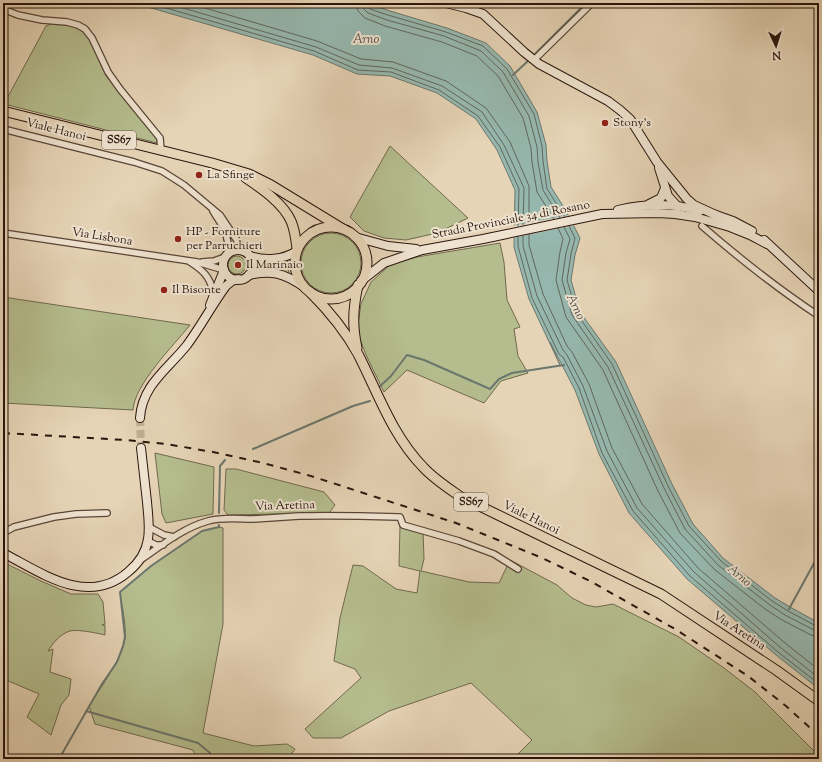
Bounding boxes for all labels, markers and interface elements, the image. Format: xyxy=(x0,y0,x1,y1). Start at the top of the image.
north arrow xyxy=(756,26,796,66)
water label: Arno xyxy=(353,31,380,49)
text: N xyxy=(771,47,783,63)
street label: Viale Hanoi xyxy=(24,114,88,146)
place label: Stony's xyxy=(613,114,651,132)
marker: Stony's xyxy=(600,118,610,128)
road number: SS67 xyxy=(102,131,136,149)
place label: La Sfinge xyxy=(207,166,255,184)
marker: La Sfinge xyxy=(194,170,204,180)
street label: Strada Provinciale 34 di Rosano xyxy=(430,196,592,244)
street label: Via Lisbona xyxy=(70,223,134,251)
place label: HP - Forniture per Parruchieri xyxy=(186,223,263,255)
marker: HP - Forniture per Parruchieri xyxy=(173,234,183,244)
place label: Il Marinaio xyxy=(246,256,303,274)
marker: Il Marinaio xyxy=(233,260,243,270)
place label: Il Bisonte xyxy=(172,281,221,299)
marker: Il Bisonte xyxy=(159,285,169,295)
water label: Arno xyxy=(561,291,589,323)
road number: SS67 xyxy=(454,493,488,511)
street label: Via Aretina xyxy=(255,496,316,516)
street label: Viale Hanoi xyxy=(500,496,563,540)
water label: Arno xyxy=(723,560,755,592)
street label: Via Aretina xyxy=(709,607,770,655)

